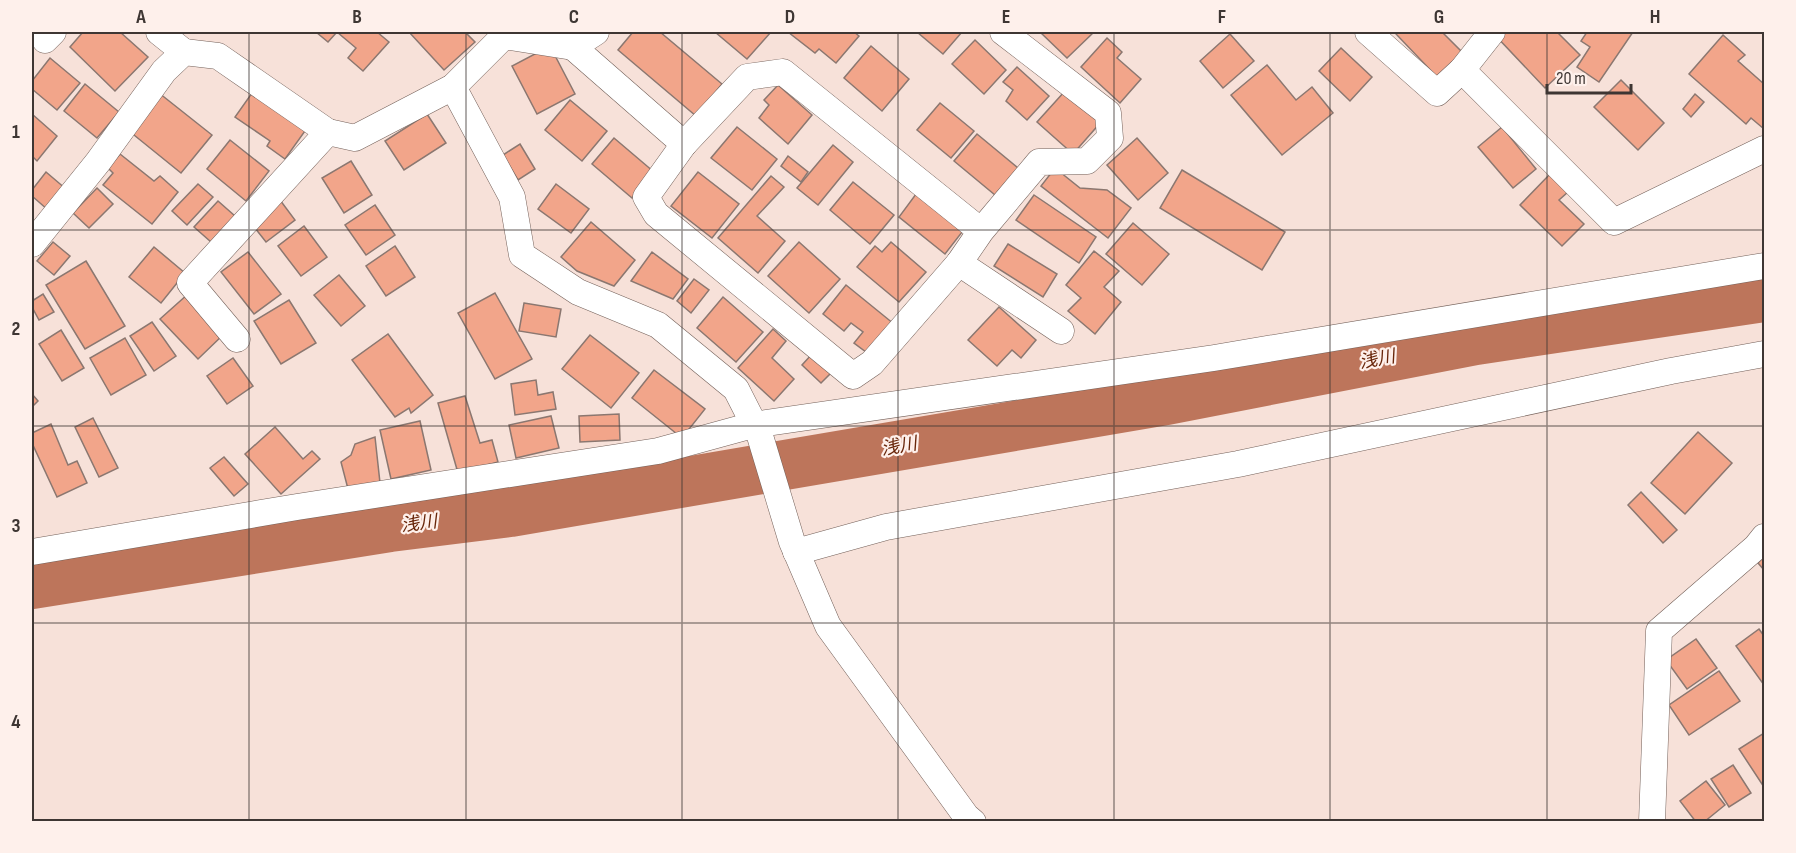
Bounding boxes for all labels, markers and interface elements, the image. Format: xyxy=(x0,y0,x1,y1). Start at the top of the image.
text: A xyxy=(135,5,146,29)
text: B xyxy=(352,5,362,29)
text: C xyxy=(569,5,579,29)
text: D xyxy=(785,5,795,29)
text: E xyxy=(1002,5,1010,29)
text: F xyxy=(1218,5,1226,29)
text: G xyxy=(1434,5,1444,29)
text: H xyxy=(1650,5,1660,29)
scale bar xyxy=(1547,57,1631,95)
text: 20 m xyxy=(1556,68,1586,89)
text: 1 xyxy=(12,120,20,144)
text: 2 xyxy=(12,317,20,341)
water label: 浅川 xyxy=(1357,345,1399,373)
water label: 浅川 xyxy=(880,433,921,460)
water label: 浅川 xyxy=(400,511,440,536)
text: 3 xyxy=(12,514,21,538)
text: 4 xyxy=(11,710,21,734)

